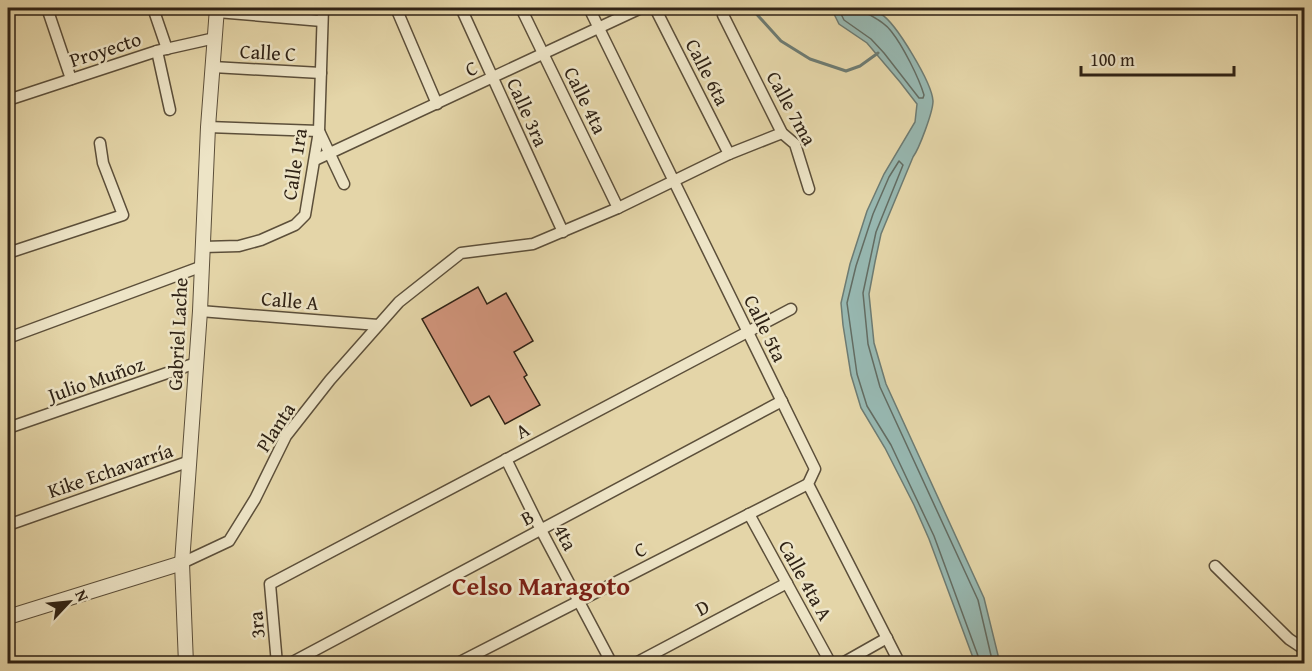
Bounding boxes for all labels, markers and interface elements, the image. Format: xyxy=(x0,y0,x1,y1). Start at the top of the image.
street label: Proyecto xyxy=(65,24,145,74)
street label: Calle 6ta xyxy=(679,34,737,111)
street label: Calle C xyxy=(239,36,297,68)
scale bar xyxy=(1081,39,1234,77)
text: 100 m xyxy=(1090,46,1135,73)
street label: C xyxy=(460,53,482,83)
street label: Calle 4ta xyxy=(557,62,615,139)
street label: Calle 7ma xyxy=(760,66,825,151)
street label: Calle 3ra xyxy=(500,73,556,151)
street label: Calle 1ra xyxy=(274,125,314,202)
street label: Gabriel Lache xyxy=(160,277,194,391)
street label: Calle A xyxy=(260,283,320,317)
street label: Calle 5ta xyxy=(737,290,795,367)
street label: Julio Muñoz xyxy=(41,349,148,410)
street label: Planta xyxy=(248,396,302,457)
street label: A xyxy=(510,414,534,446)
street label: Kike Echavarría xyxy=(44,435,177,505)
street label: B xyxy=(515,502,539,532)
street label: 4ta xyxy=(547,519,585,556)
street label: C xyxy=(629,534,652,564)
street label: Calle 4ta A xyxy=(772,534,840,626)
district label: Celso Maragoto xyxy=(452,566,630,605)
north arrow xyxy=(39,572,99,632)
text: N xyxy=(69,585,96,606)
street label: D xyxy=(690,591,714,623)
street label: 3ra xyxy=(240,610,272,640)

